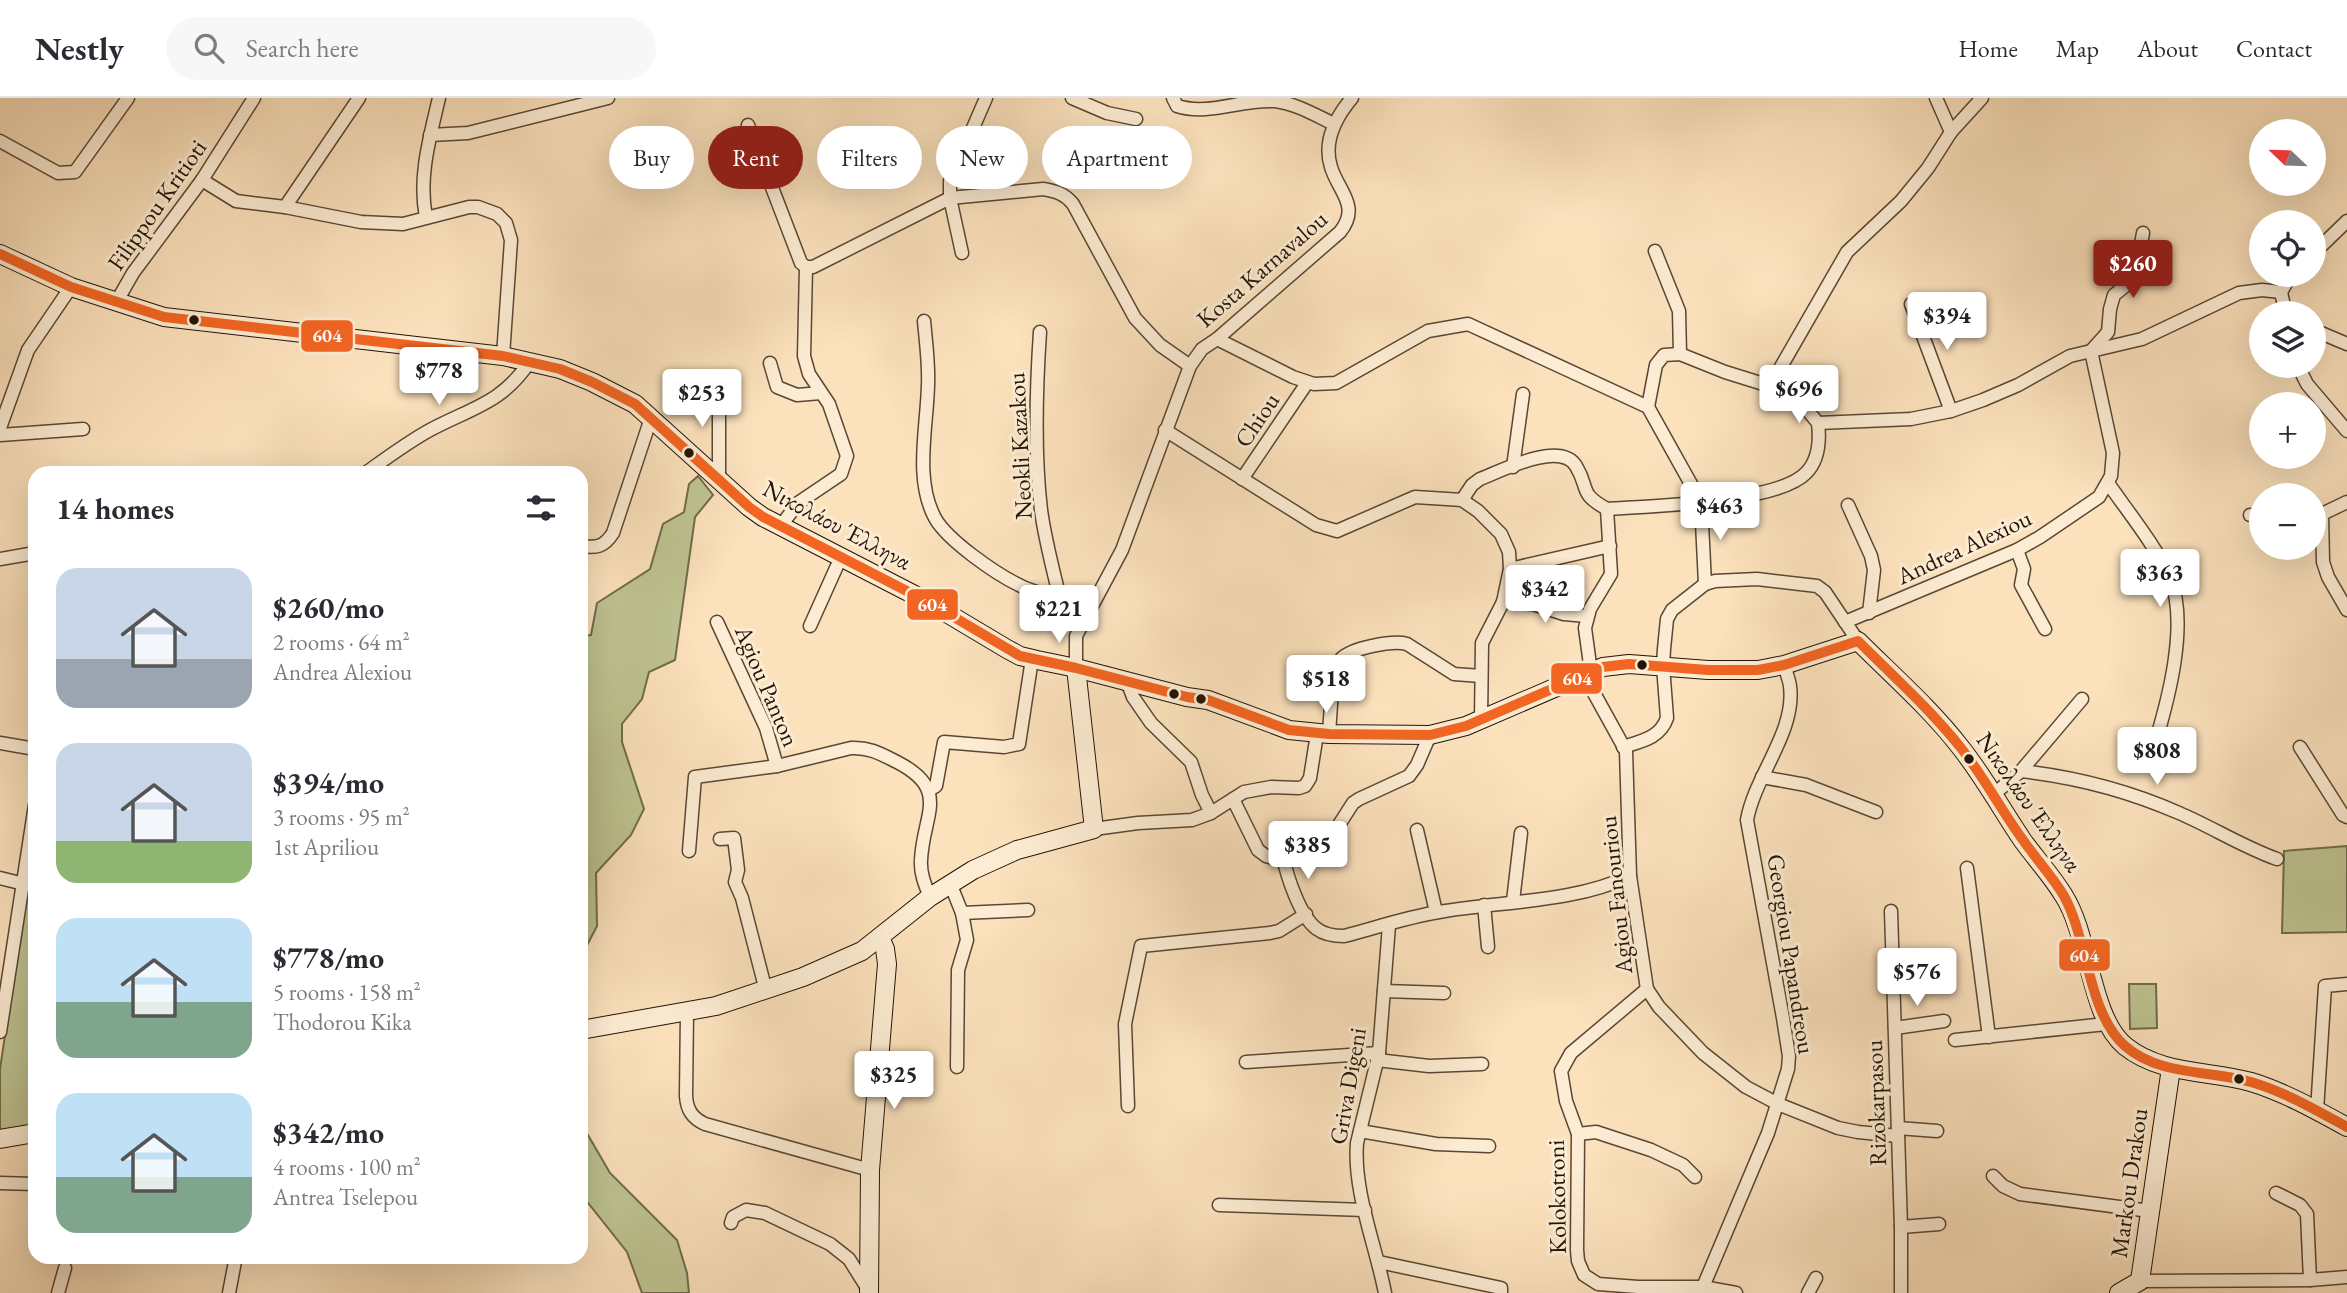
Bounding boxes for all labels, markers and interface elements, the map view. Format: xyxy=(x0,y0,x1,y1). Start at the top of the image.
search box xyxy=(166,17,656,80)
text: Nestly xyxy=(35,27,124,70)
icon: search xyxy=(190,29,228,67)
text: Search here xyxy=(246,31,359,65)
text: Home xyxy=(1958,33,2018,64)
text: Map xyxy=(2056,33,2099,64)
text: About xyxy=(2137,33,2198,64)
text: Contact xyxy=(2236,33,2312,64)
north arrow xyxy=(2249,119,2326,196)
map controls xyxy=(2249,119,2326,560)
chip: Buy xyxy=(609,126,694,189)
chip: Rent xyxy=(708,126,803,189)
chip: Filters xyxy=(817,126,922,189)
chip: New xyxy=(936,126,1028,189)
chip: Apartment xyxy=(1042,126,1192,189)
street label: Filippou Kritioti xyxy=(100,133,213,276)
street label: Kosta Karnavalou xyxy=(1190,203,1334,334)
button: locate xyxy=(2249,210,2326,287)
pin: $260 xyxy=(2092,240,2174,300)
text: $260 xyxy=(2109,248,2157,278)
pin: $394 xyxy=(1906,292,1988,352)
text: $394 xyxy=(1923,300,1971,330)
button: layers xyxy=(2249,301,2326,378)
unlabelled marker xyxy=(187,313,201,327)
line badge: 604 xyxy=(300,319,354,353)
text: 604 xyxy=(312,323,343,348)
pin: $778 xyxy=(398,348,480,407)
text: $778 xyxy=(415,355,463,385)
pin: $696 xyxy=(1758,366,1840,425)
pin: $253 xyxy=(661,370,743,429)
street label: Neokli Kazakou xyxy=(1000,371,1039,520)
text: $696 xyxy=(1775,373,1823,403)
text: $253 xyxy=(678,377,726,407)
street label: Chiou xyxy=(1227,386,1286,453)
button: + xyxy=(2249,392,2326,469)
unlabelled marker xyxy=(682,446,696,460)
street label: Νικολάου Έλληνα xyxy=(758,472,917,577)
pin: $463 xyxy=(1679,482,1761,542)
button: − xyxy=(2249,483,2326,560)
text: 14 homes xyxy=(56,489,174,528)
icon: filters xyxy=(522,489,560,527)
text: $463 xyxy=(1696,490,1744,520)
street label: Andrea Alexiou xyxy=(1890,502,2036,592)
pin: $363 xyxy=(2119,550,2201,609)
text: $363 xyxy=(2136,557,2184,587)
pin: $342 xyxy=(1504,566,1586,625)
text: $342 xyxy=(1521,573,1569,603)
pin: $221 xyxy=(1018,586,1100,645)
text: $260/mo xyxy=(273,588,384,627)
line badge: 604 xyxy=(906,588,959,621)
text: 604 xyxy=(917,592,948,617)
text: $221 xyxy=(1035,593,1083,623)
icon: home xyxy=(112,596,196,680)
street label: Agiou Panton xyxy=(728,620,807,751)
text: 2 rooms · 64 m² xyxy=(273,627,410,657)
pin: $518 xyxy=(1285,656,1367,715)
text: Andrea Alexiou xyxy=(273,657,412,687)
unlabelled marker xyxy=(1635,658,1649,672)
line badge: 604 xyxy=(1550,662,1603,695)
text: $518 xyxy=(1302,663,1350,693)
text: 604 xyxy=(1562,666,1593,691)
unlabelled marker xyxy=(1167,687,1181,701)
unlabelled marker xyxy=(1194,692,1208,706)
street label: Νικολάου Έλληνα xyxy=(1970,726,2089,878)
pin: $808 xyxy=(2116,728,2198,787)
text: $808 xyxy=(2133,735,2181,765)
unlabelled marker xyxy=(1962,752,1976,766)
text: $394/mo xyxy=(273,763,384,802)
icon: home xyxy=(112,771,196,855)
text: 3 rooms · 95 m² xyxy=(273,802,410,832)
street label: Agiou Fanouriou xyxy=(1592,814,1639,977)
pin: $385 xyxy=(1267,822,1349,881)
text: $385 xyxy=(1284,829,1332,859)
text: 1st Apriliou xyxy=(273,832,379,862)
street label: Georgiou Papandreou xyxy=(1760,852,1823,1056)
text: $778/mo xyxy=(273,938,384,977)
line badge: 604 xyxy=(2058,938,2111,972)
text: 604 xyxy=(2069,943,2100,968)
icon: home xyxy=(112,946,196,1030)
pin: $576 xyxy=(1876,948,1958,1008)
text: $576 xyxy=(1893,956,1941,986)
text: 5 rooms · 158 m² xyxy=(273,977,421,1007)
text: Thodorou Kika xyxy=(273,1007,412,1037)
street label: Griva Digeni xyxy=(1322,1025,1373,1147)
street label: Rizokarpasou xyxy=(1858,1039,1893,1167)
pin: $325 xyxy=(853,1052,935,1111)
text: $325 xyxy=(870,1059,918,1089)
unlabelled marker xyxy=(2232,1072,2246,1086)
street label: Markou Drakou xyxy=(2103,1106,2154,1260)
text: $342/mo xyxy=(273,1113,384,1152)
icon: home xyxy=(112,1121,196,1205)
street label: Kolokotroni xyxy=(1540,1139,1573,1254)
text: 4 rooms · 100 m² xyxy=(273,1152,421,1182)
text: Antrea Tselepou xyxy=(273,1182,418,1212)

